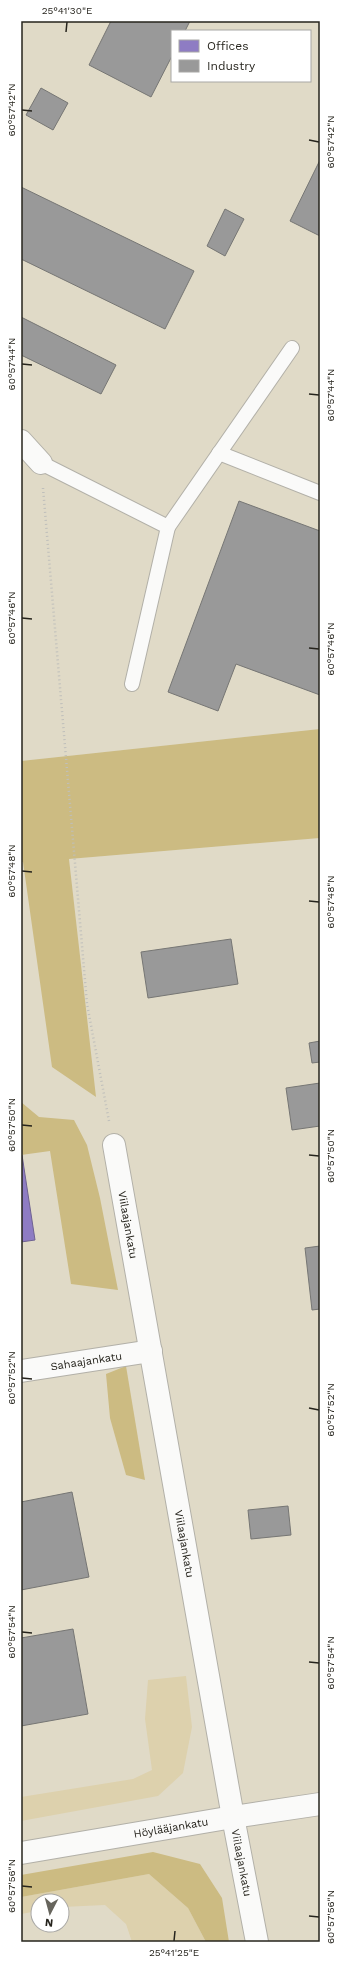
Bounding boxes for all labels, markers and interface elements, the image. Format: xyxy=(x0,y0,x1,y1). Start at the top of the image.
text: 25°41'30"E xyxy=(42,5,92,16)
legend xyxy=(171,30,311,82)
text: Offices xyxy=(207,39,249,53)
text: Industry xyxy=(207,59,256,73)
text: 60°57'42"N xyxy=(6,83,17,137)
text: 60°57'42"N xyxy=(325,115,336,169)
text: 60°57'44"N xyxy=(6,338,17,390)
text: 60°57'44"N xyxy=(325,369,336,421)
text: 60°57'46"N xyxy=(6,591,17,645)
text: 60°57'46"N xyxy=(325,622,336,676)
text: 60°57'48"N xyxy=(6,844,17,898)
text: 60°57'48"N xyxy=(325,875,336,929)
text: 60°57'50"N xyxy=(6,1098,17,1152)
text: 60°57'50"N xyxy=(325,1129,336,1183)
street label: Viilaajankatu xyxy=(115,1190,140,1260)
street label: Sahaajankatu xyxy=(50,1350,123,1373)
text: 60°57'52"N xyxy=(6,1351,17,1405)
text: 60°57'52"N xyxy=(325,1383,336,1437)
street label: Viilaajankatu xyxy=(172,1509,196,1579)
text: 60°57'54"N xyxy=(6,1605,17,1659)
text: 60°57'54"N xyxy=(325,1636,336,1690)
street label: Höylääjankatu xyxy=(133,1815,209,1841)
street label: Viilaajankatu xyxy=(228,1828,254,1898)
text: 60°57'56"N xyxy=(6,1859,17,1913)
text: 60°57'56"N xyxy=(325,1890,336,1944)
north arrow xyxy=(30,1893,70,1933)
text: N xyxy=(44,1916,54,1929)
text: 25°41'25"E xyxy=(149,1947,199,1958)

